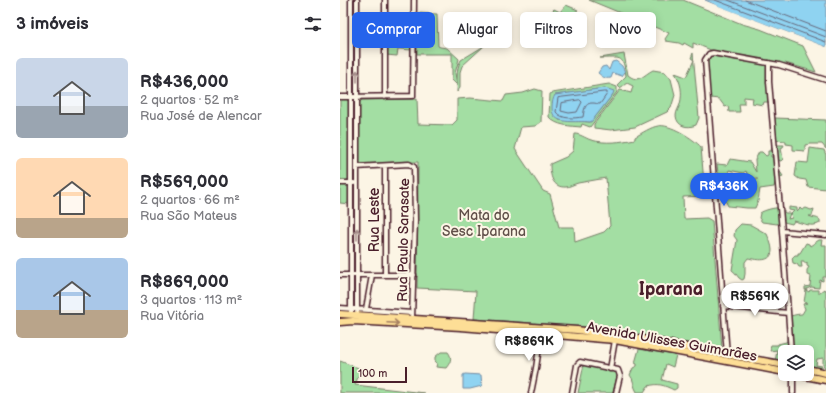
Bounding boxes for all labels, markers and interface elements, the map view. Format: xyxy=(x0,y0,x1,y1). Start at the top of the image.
chip: Comprar xyxy=(352,12,435,48)
chip: Alugar xyxy=(443,12,512,48)
chip: Filtros xyxy=(520,12,587,48)
chip: Novo xyxy=(595,12,656,48)
icon: filters xyxy=(302,13,324,35)
text: 3 imóveis xyxy=(16,14,89,34)
one-way arrow xyxy=(353,70,361,83)
text: R$436,000 xyxy=(140,72,229,92)
icon: home xyxy=(48,74,96,122)
text: 2 quartos · 52 m² xyxy=(140,92,239,108)
text: Rua José de Alencar xyxy=(140,108,262,124)
text: R$569,000 xyxy=(140,172,228,192)
pin: R$436K xyxy=(691,173,757,207)
icon: home xyxy=(48,174,96,222)
street label: Rua Paulo Sarasate xyxy=(394,178,413,302)
text: R$436K xyxy=(699,178,749,194)
street label: Rua Leste xyxy=(366,188,383,252)
text: 2 quartos · 66 m² xyxy=(140,192,240,208)
park label: Mata do Sesc Iparana xyxy=(442,207,526,240)
text: Rua São Mateus xyxy=(140,208,237,224)
one-way arrow xyxy=(353,228,361,241)
text: R$869,000 xyxy=(140,272,229,292)
icon: home xyxy=(48,274,96,322)
district label: Iparana xyxy=(639,279,703,300)
pin: R$569K xyxy=(722,283,788,317)
text: R$569K xyxy=(730,288,780,304)
text: 3 quartos · 113 m² xyxy=(140,292,242,308)
text: Rua Vitória xyxy=(140,308,204,324)
street label: Avenida Ulisses Guimarães xyxy=(585,318,758,365)
one-way arrow xyxy=(386,320,399,327)
pin: R$869K xyxy=(496,328,562,362)
text: R$869K xyxy=(504,333,554,349)
map controls xyxy=(778,345,814,381)
button: layers xyxy=(778,345,814,381)
scale bar xyxy=(352,365,407,384)
text: 100 m xyxy=(358,367,387,380)

